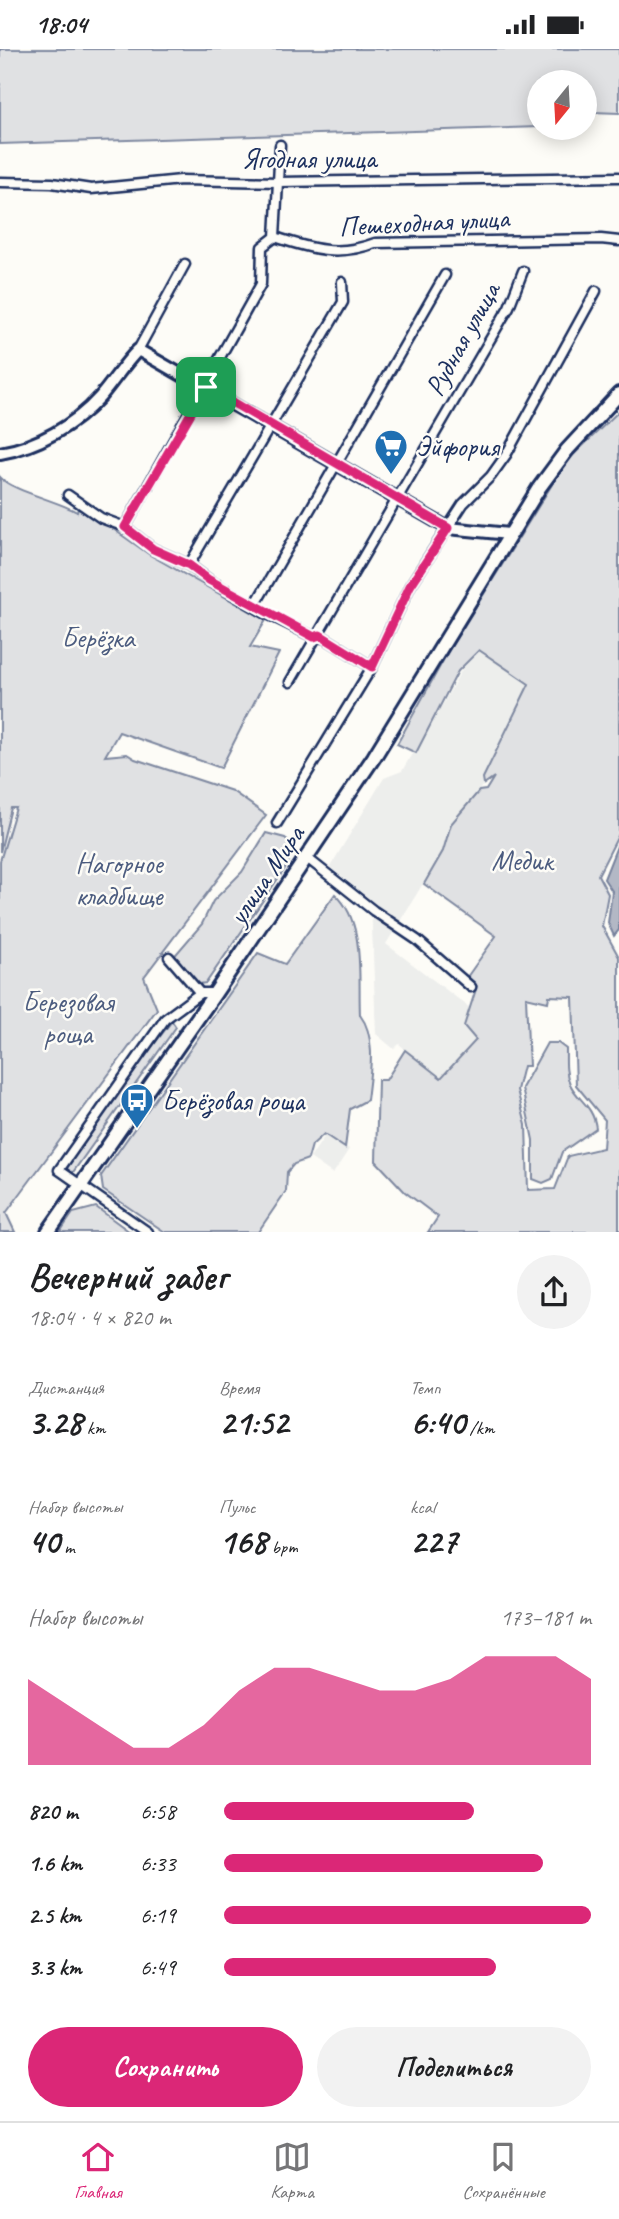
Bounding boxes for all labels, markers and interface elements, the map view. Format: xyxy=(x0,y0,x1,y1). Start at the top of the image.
text: 18:04 xyxy=(35,8,87,41)
north arrow xyxy=(527,70,597,140)
map controls xyxy=(527,70,597,140)
street label: Ягодная улица xyxy=(242,141,379,176)
street label: Пешеходная улица xyxy=(338,200,512,244)
street label: Рудная улица xyxy=(417,274,509,402)
pin xyxy=(176,357,236,417)
icon: arrive xyxy=(187,368,225,406)
supermarket icon: Эйфория xyxy=(372,427,410,476)
place label: Эйфория xyxy=(416,429,501,464)
park label: Берёзка xyxy=(61,620,136,656)
street label: улица Мира xyxy=(219,817,313,933)
park label: Медик xyxy=(491,843,555,878)
park label: Нагорное кладбище xyxy=(76,846,164,913)
park label: Березовая роща xyxy=(22,984,116,1051)
bus stop icon: Берёзовая роща xyxy=(118,1081,156,1130)
place label: Берёзовая роща xyxy=(162,1083,306,1119)
text: Вечерний забег xyxy=(28,1253,227,1300)
button: share xyxy=(517,1255,591,1329)
text: 18:04 · 4 × 820 m xyxy=(28,1303,171,1332)
text: Дистанция xyxy=(28,1376,104,1400)
text: Время xyxy=(219,1376,259,1400)
text: Темп xyxy=(410,1376,441,1400)
text: 3.28 xyxy=(28,1400,82,1445)
text: 21:52 xyxy=(219,1400,288,1445)
text: 6:40 xyxy=(410,1400,465,1445)
text: km xyxy=(82,1416,105,1440)
text: /km xyxy=(465,1416,494,1440)
text: Набор высоты xyxy=(28,1495,122,1519)
text: Пульс xyxy=(219,1495,256,1519)
text: kcal xyxy=(410,1495,435,1519)
text: 40 xyxy=(28,1519,60,1564)
text: 168 xyxy=(219,1519,267,1564)
text: 227 xyxy=(410,1519,457,1564)
text: m xyxy=(60,1535,75,1559)
text: bpm xyxy=(267,1535,298,1559)
text: Набор высоты xyxy=(28,1603,142,1632)
text: 173–181 m xyxy=(500,1603,591,1632)
text: 820 m xyxy=(28,1797,78,1826)
text: 6:58 xyxy=(140,1797,176,1826)
text: 1.6 km xyxy=(28,1849,82,1878)
text: 6:33 xyxy=(140,1849,176,1878)
text: 2.5 km xyxy=(28,1901,81,1930)
text: 6:19 xyxy=(140,1901,176,1930)
text: 3.3 km xyxy=(28,1953,82,1982)
text: 6:49 xyxy=(140,1953,176,1982)
button: Сохранить xyxy=(28,2027,303,2107)
button: Поделиться xyxy=(317,2027,591,2107)
tab: Главная xyxy=(74,2138,122,2204)
tab: Карта xyxy=(270,2138,314,2204)
tab: Сохранённые xyxy=(462,2138,545,2204)

